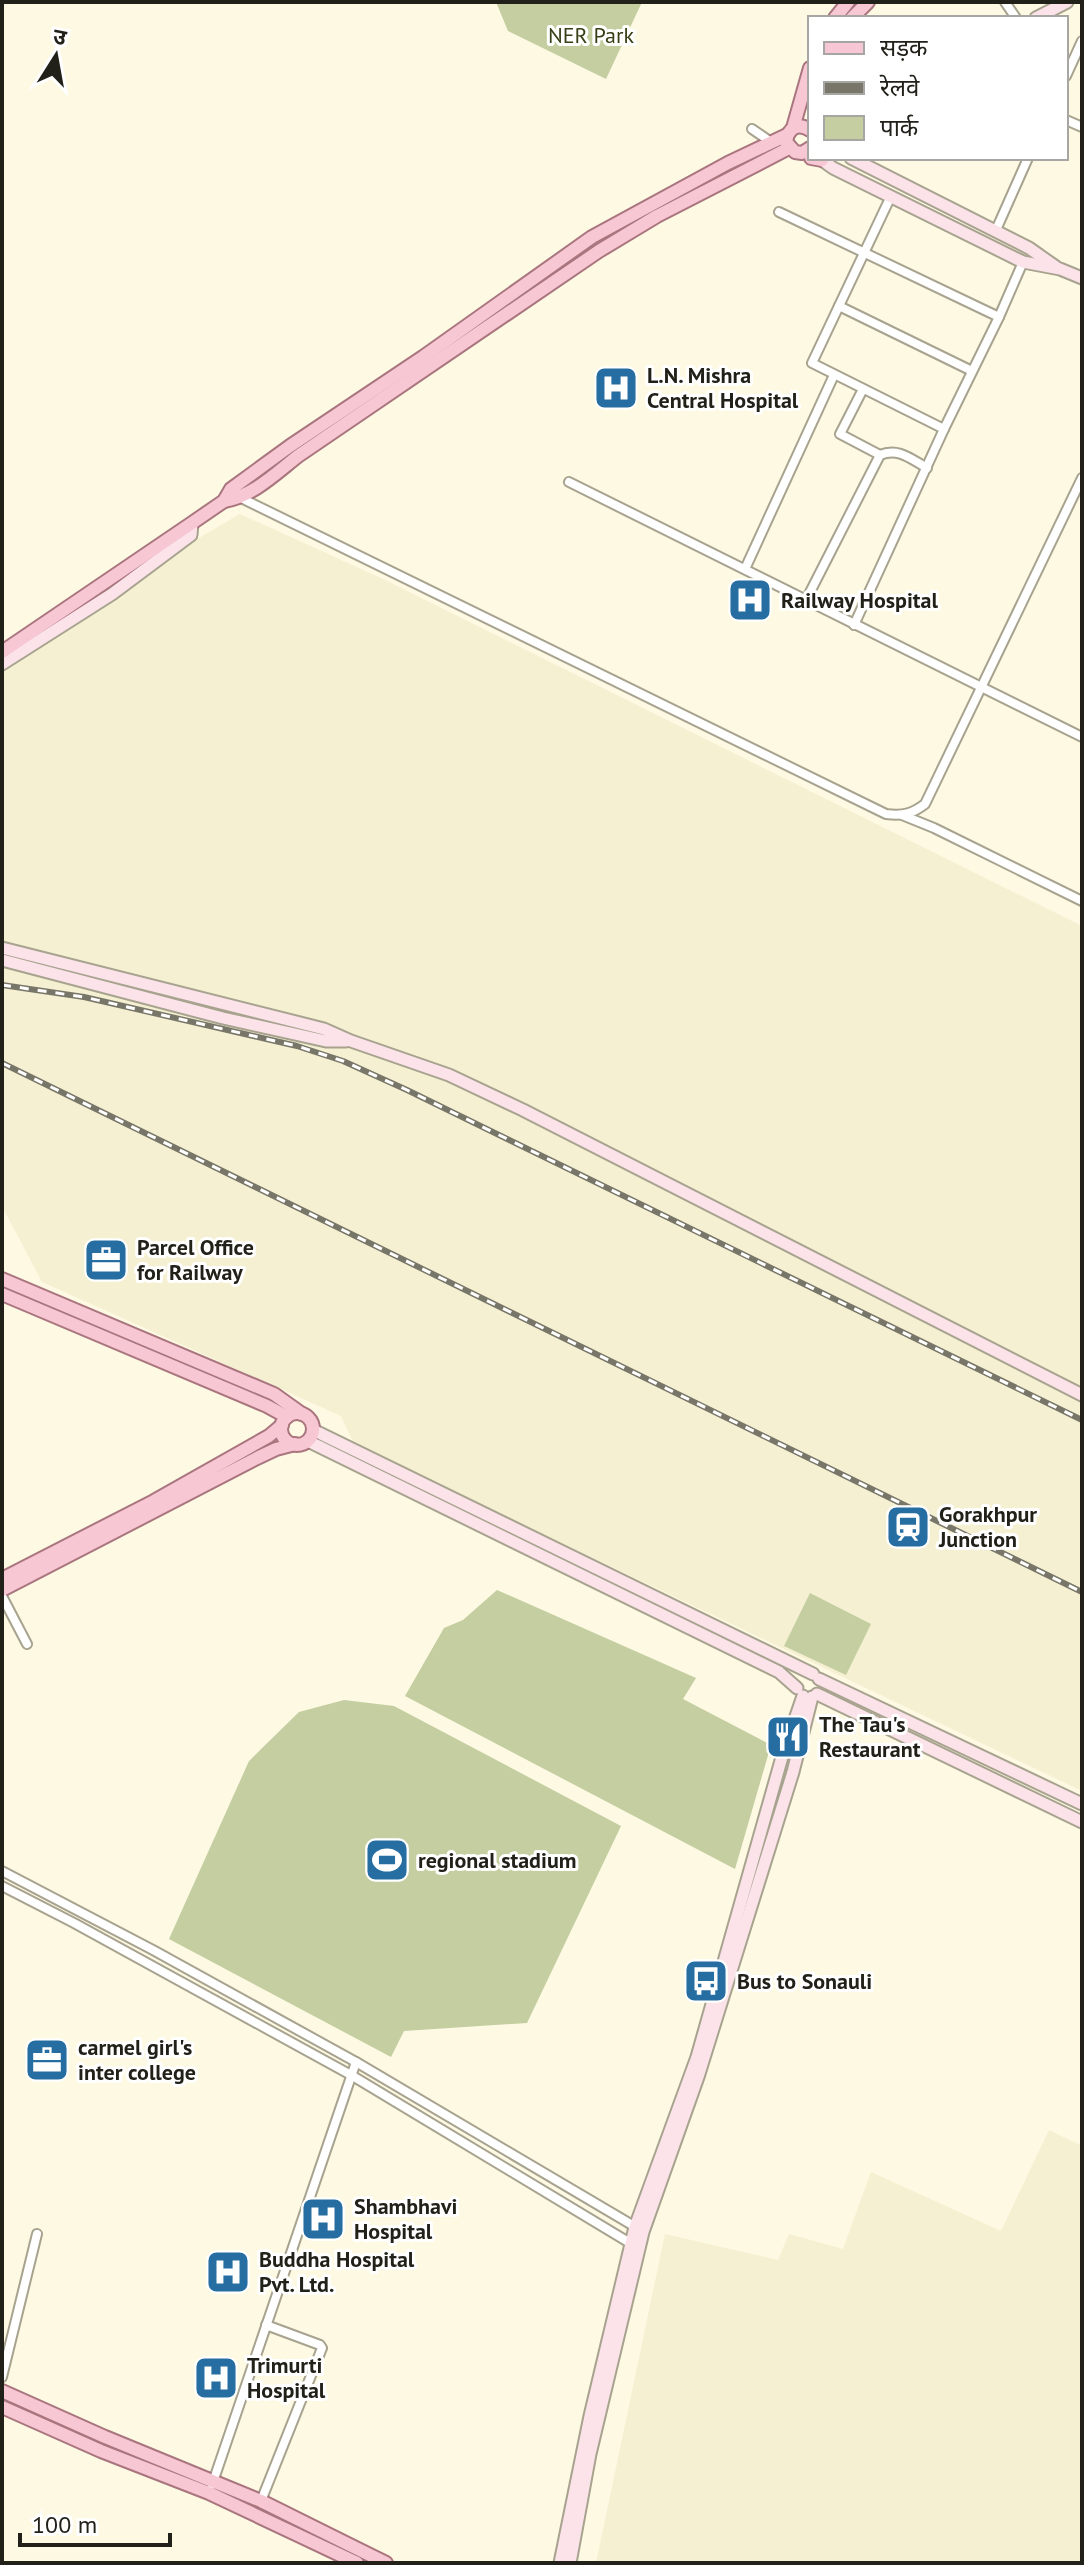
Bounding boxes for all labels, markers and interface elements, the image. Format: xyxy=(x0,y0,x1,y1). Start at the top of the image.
north arrow xyxy=(16,16,96,96)
legend xyxy=(808,16,1068,160)
text: उ xyxy=(51,21,70,52)
park label: NER Park xyxy=(548,21,634,49)
text: सड़क xyxy=(880,32,928,63)
text: रेलवे xyxy=(879,72,920,103)
text: पार्क xyxy=(880,112,919,143)
place label: L.N. Mishra Central Hospital xyxy=(647,361,799,414)
hospital icon: L.N. Mishra Central Hospital xyxy=(592,364,640,412)
hospital icon: Railway Hospital xyxy=(726,576,774,624)
place label: Railway Hospital xyxy=(781,586,938,614)
place label: Parcel Office for Railway xyxy=(137,1233,254,1286)
office icon: Parcel Office for Railway xyxy=(82,1236,130,1284)
place label: Gorakhpur Junction xyxy=(938,1500,1037,1553)
station icon: Gorakhpur Junction xyxy=(884,1503,932,1551)
place label: The Tau's Restaurant xyxy=(819,1710,921,1763)
restaurant icon: The Tau's Restaurant xyxy=(764,1713,812,1761)
sports icon: regional stadium xyxy=(363,1836,411,1884)
place label: regional stadium xyxy=(418,1846,576,1874)
bus stop icon: Bus to Sonauli xyxy=(682,1957,730,2005)
place label: Bus to Sonauli xyxy=(737,1967,872,1995)
place label: carmel girl's inter college xyxy=(78,2033,196,2086)
office icon: carmel girl's inter college xyxy=(23,2036,71,2084)
place label: Shambhavi Hospital xyxy=(354,2192,457,2245)
hospital icon: Shambhavi Hospital xyxy=(299,2195,347,2243)
place label: Buddha Hospital Pvt. Ltd. xyxy=(259,2245,415,2298)
hospital icon: Buddha Hospital Pvt. Ltd. xyxy=(204,2248,252,2296)
place label: Trimurti Hospital xyxy=(247,2351,326,2404)
hospital icon: Trimurti Hospital xyxy=(192,2354,240,2402)
scale bar xyxy=(20,2497,170,2547)
text: 100 m xyxy=(32,2509,97,2540)

